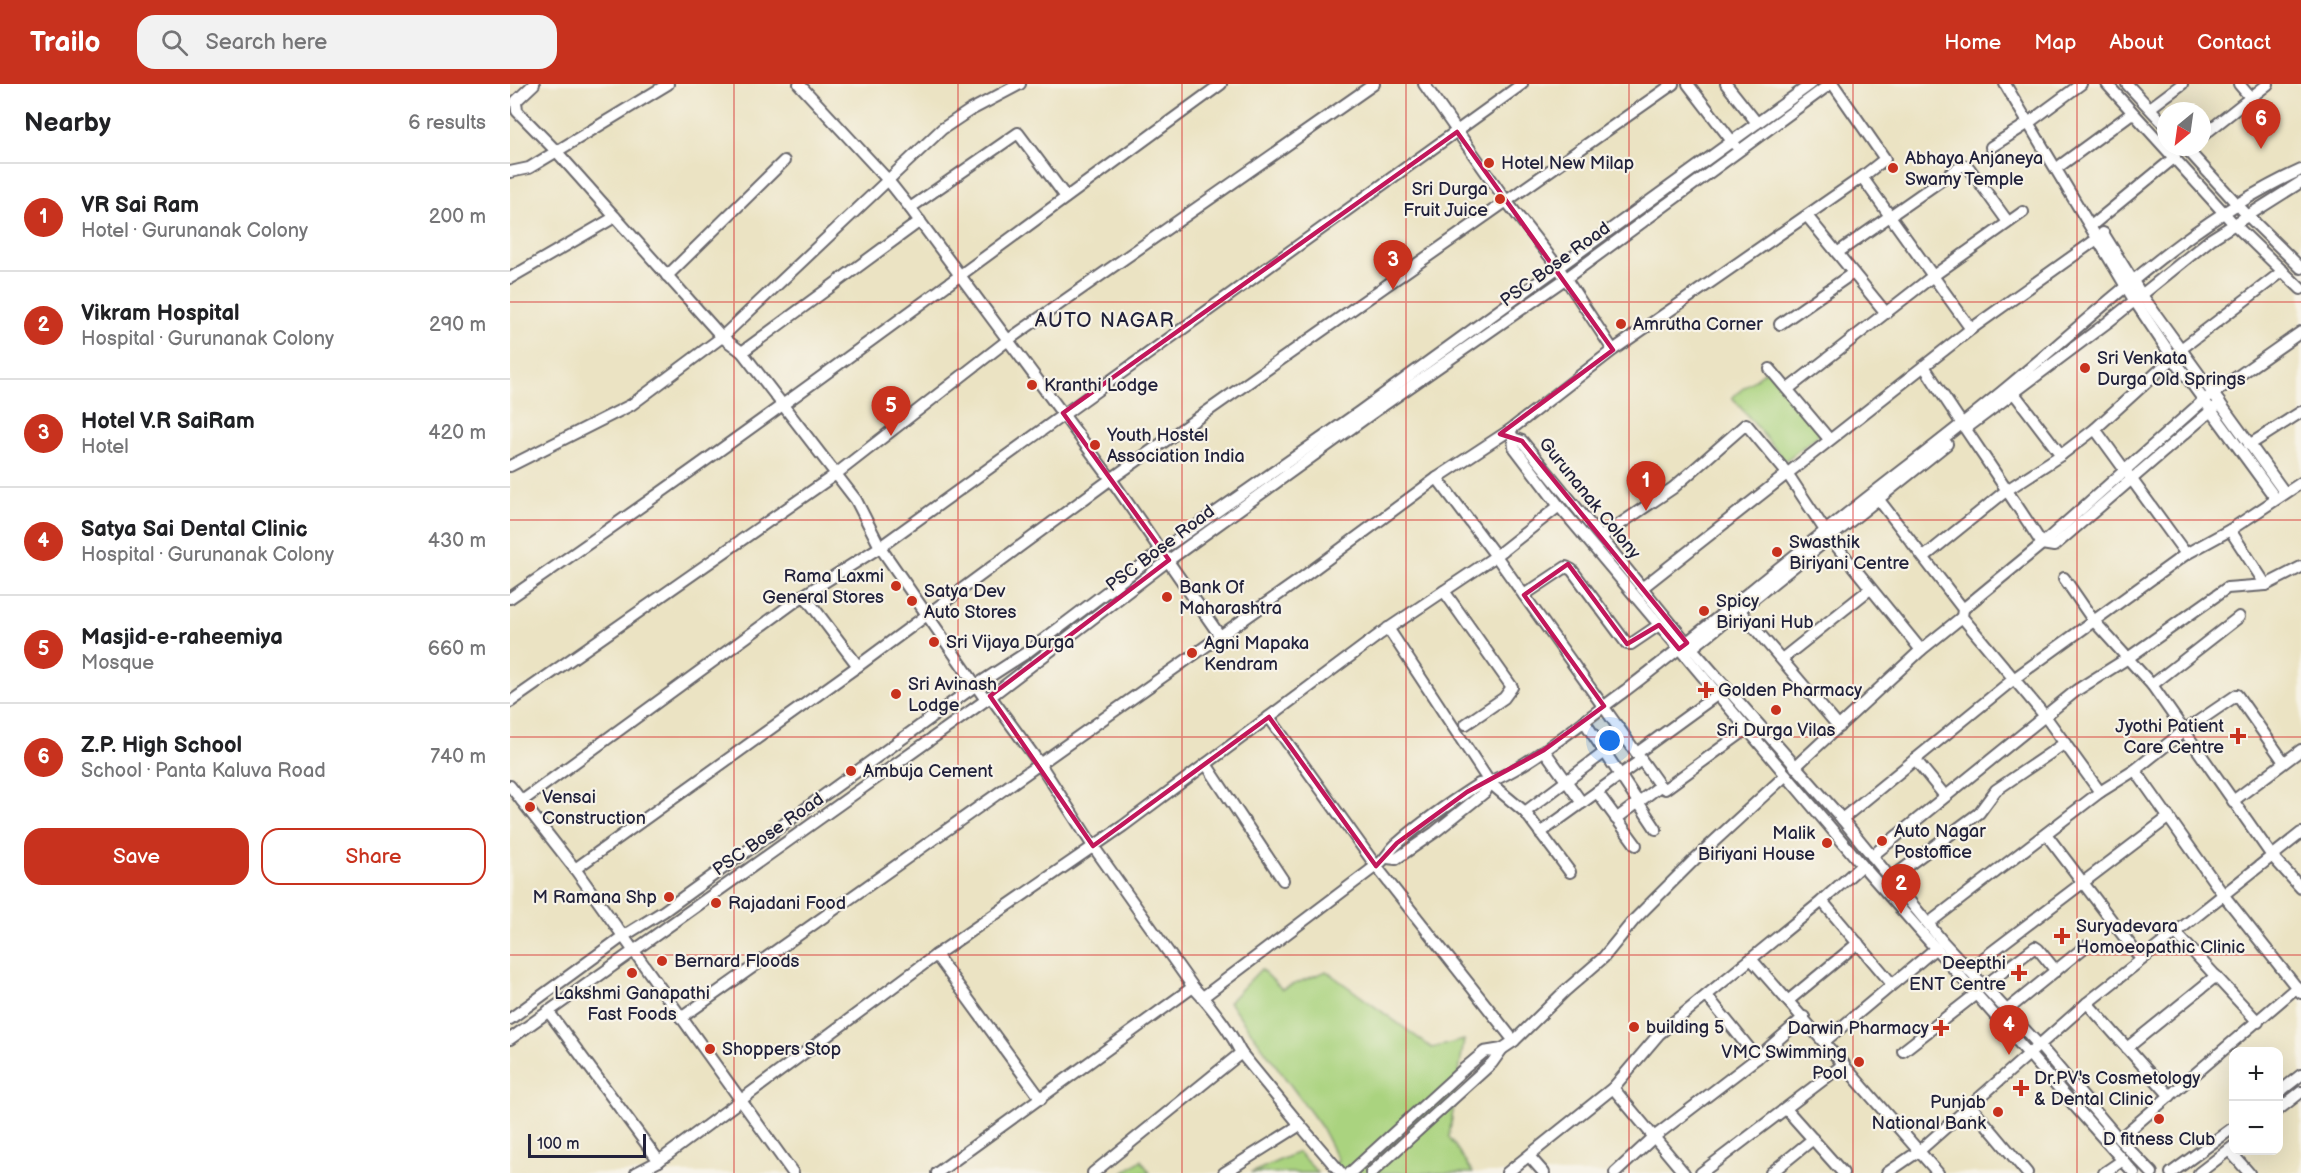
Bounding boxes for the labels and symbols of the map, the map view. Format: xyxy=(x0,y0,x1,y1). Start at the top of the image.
pin: 6 xyxy=(2242,100,2280,149)
north arrow xyxy=(2157,102,2211,156)
place label: Abhaya Anjaneya Swamy Temple xyxy=(1905,148,2043,190)
place label: Hotel New Milap xyxy=(1501,153,1634,174)
marker: Hotel New Milap xyxy=(1482,156,1496,170)
marker: Abhaya Anjaneya Swamy Temple xyxy=(1886,161,1900,175)
place label: Sri Durga Fruit Juice xyxy=(1403,179,1488,221)
marker: Sri Durga Fruit Juice xyxy=(1493,192,1507,206)
street label: PSC Bose Road xyxy=(1496,218,1614,311)
pin: 3 xyxy=(1374,240,1412,290)
district label: AUTO NAGAR xyxy=(1035,309,1175,333)
place label: Amrutha Corner xyxy=(1633,314,1763,335)
marker: Amrutha Corner xyxy=(1614,317,1628,331)
place label: Sri Venkata Durga Old Springs xyxy=(2097,348,2246,390)
marker: Sri Venkata Durga Old Springs xyxy=(2078,361,2092,375)
place label: Kranthi Lodge xyxy=(1044,375,1158,396)
marker: Kranthi Lodge xyxy=(1025,378,1039,392)
pin: 5 xyxy=(872,386,910,436)
place label: Youth Hostel Association India xyxy=(1106,425,1245,467)
street label: Gurunanak Colony xyxy=(1534,433,1645,564)
marker: Youth Hostel Association India xyxy=(1088,438,1102,452)
pin: 1 xyxy=(1626,462,1666,511)
street label: PSC Bose Road xyxy=(1102,501,1219,596)
place label: Swasthik Biriyani Centre xyxy=(1789,532,1910,574)
marker: Swasthik Biriyani Centre xyxy=(1770,545,1784,559)
place label: Rama Laxmi General Stores xyxy=(762,566,884,608)
place label: Bank Of Maharashtra xyxy=(1179,577,1282,619)
marker: Rama Laxmi General Stores xyxy=(889,579,903,593)
place label: Satya Dev Auto Stores xyxy=(924,581,1016,623)
marker: Bank Of Maharashtra xyxy=(1160,590,1174,604)
place label: Spicy Biriyani Hub xyxy=(1716,591,1814,633)
marker: Satya Dev Auto Stores xyxy=(905,594,919,608)
marker: Spicy Biriyani Hub xyxy=(1697,604,1711,618)
place label: Sri Vijaya Durga xyxy=(946,632,1074,653)
place label: Agni Mapaka Kendram xyxy=(1204,633,1309,675)
marker: Sri Vijaya Durga xyxy=(927,635,941,649)
marker: Agni Mapaka Kendram xyxy=(1185,646,1199,660)
place label: Sri Avinash Lodge xyxy=(908,674,997,716)
place label: Golden Pharmacy xyxy=(1718,680,1863,701)
marker: Golden Pharmacy xyxy=(1699,683,1713,697)
marker: Sri Avinash Lodge xyxy=(889,687,903,701)
marker: Sri Durga Vilas xyxy=(1769,703,1783,717)
place label: Jyothi Patient Care Centre xyxy=(2115,716,2224,758)
place label: Sri Durga Vilas xyxy=(1717,720,1836,741)
your location xyxy=(1595,726,1624,755)
marker: Jyothi Patient Care Centre xyxy=(2229,727,2247,745)
place label: Ambuja Cement xyxy=(863,761,994,782)
marker: Ambuja Cement xyxy=(844,764,858,778)
place label: Vensai Construction xyxy=(542,787,646,829)
street label: PSC Bose Road xyxy=(709,788,828,880)
marker: Vensai Construction xyxy=(523,800,537,814)
place label: Auto Nagar Postoffice xyxy=(1894,821,1986,863)
place label: Malik Biriyani House xyxy=(1698,823,1815,865)
marker: Auto Nagar Postoffice xyxy=(1875,834,1889,848)
marker: Malik Biriyani House xyxy=(1820,836,1834,850)
pin: 2 xyxy=(1882,864,1920,914)
place label: M Ramana Shp xyxy=(532,887,657,908)
marker: M Ramana Shp xyxy=(662,890,676,904)
place label: Rajadani Food xyxy=(728,893,846,914)
marker: Rajadani Food xyxy=(709,896,723,910)
place label: Suryadevara Homoeopathic Clinic xyxy=(2076,916,2245,958)
marker: Suryadevara Homoeopathic Clinic xyxy=(2053,927,2071,945)
place label: Bernard Floods xyxy=(674,951,800,972)
place label: Deepthi ENT Centre xyxy=(1909,953,2006,995)
marker: Bernard Floods xyxy=(655,954,669,968)
marker: Deepthi ENT Centre xyxy=(2010,964,2028,982)
marker: Lakshmi Ganapathi Fast Foods xyxy=(625,966,639,980)
place label: Lakshmi Ganapathi Fast Foods xyxy=(554,983,710,1025)
pin: 4 xyxy=(1990,1006,2028,1055)
place label: building 5 xyxy=(1646,1017,1724,1038)
place label: Darwin Pharmacy xyxy=(1788,1018,1930,1039)
marker: building 5 xyxy=(1627,1020,1641,1034)
marker: Darwin Pharmacy xyxy=(1934,1021,1948,1035)
place label: Shoppers Stop xyxy=(722,1039,841,1060)
marker: Shoppers Stop xyxy=(703,1042,717,1056)
place label: VMC Swimming Pool xyxy=(1721,1042,1847,1084)
marker: VMC Swimming Pool xyxy=(1852,1055,1866,1069)
place label: Dr.PV's Cosmetology & Dental Clinic xyxy=(2034,1068,2201,1110)
marker: Dr.PV's Cosmetology & Dental Clinic xyxy=(2012,1079,2030,1097)
place label: Punjab National Bank xyxy=(1872,1092,1986,1134)
marker: Punjab National Bank xyxy=(1991,1105,2005,1119)
marker: D fitness Club xyxy=(2152,1112,2166,1126)
place label: D fitness Club xyxy=(2103,1129,2215,1150)
scale bar xyxy=(528,1131,646,1158)

